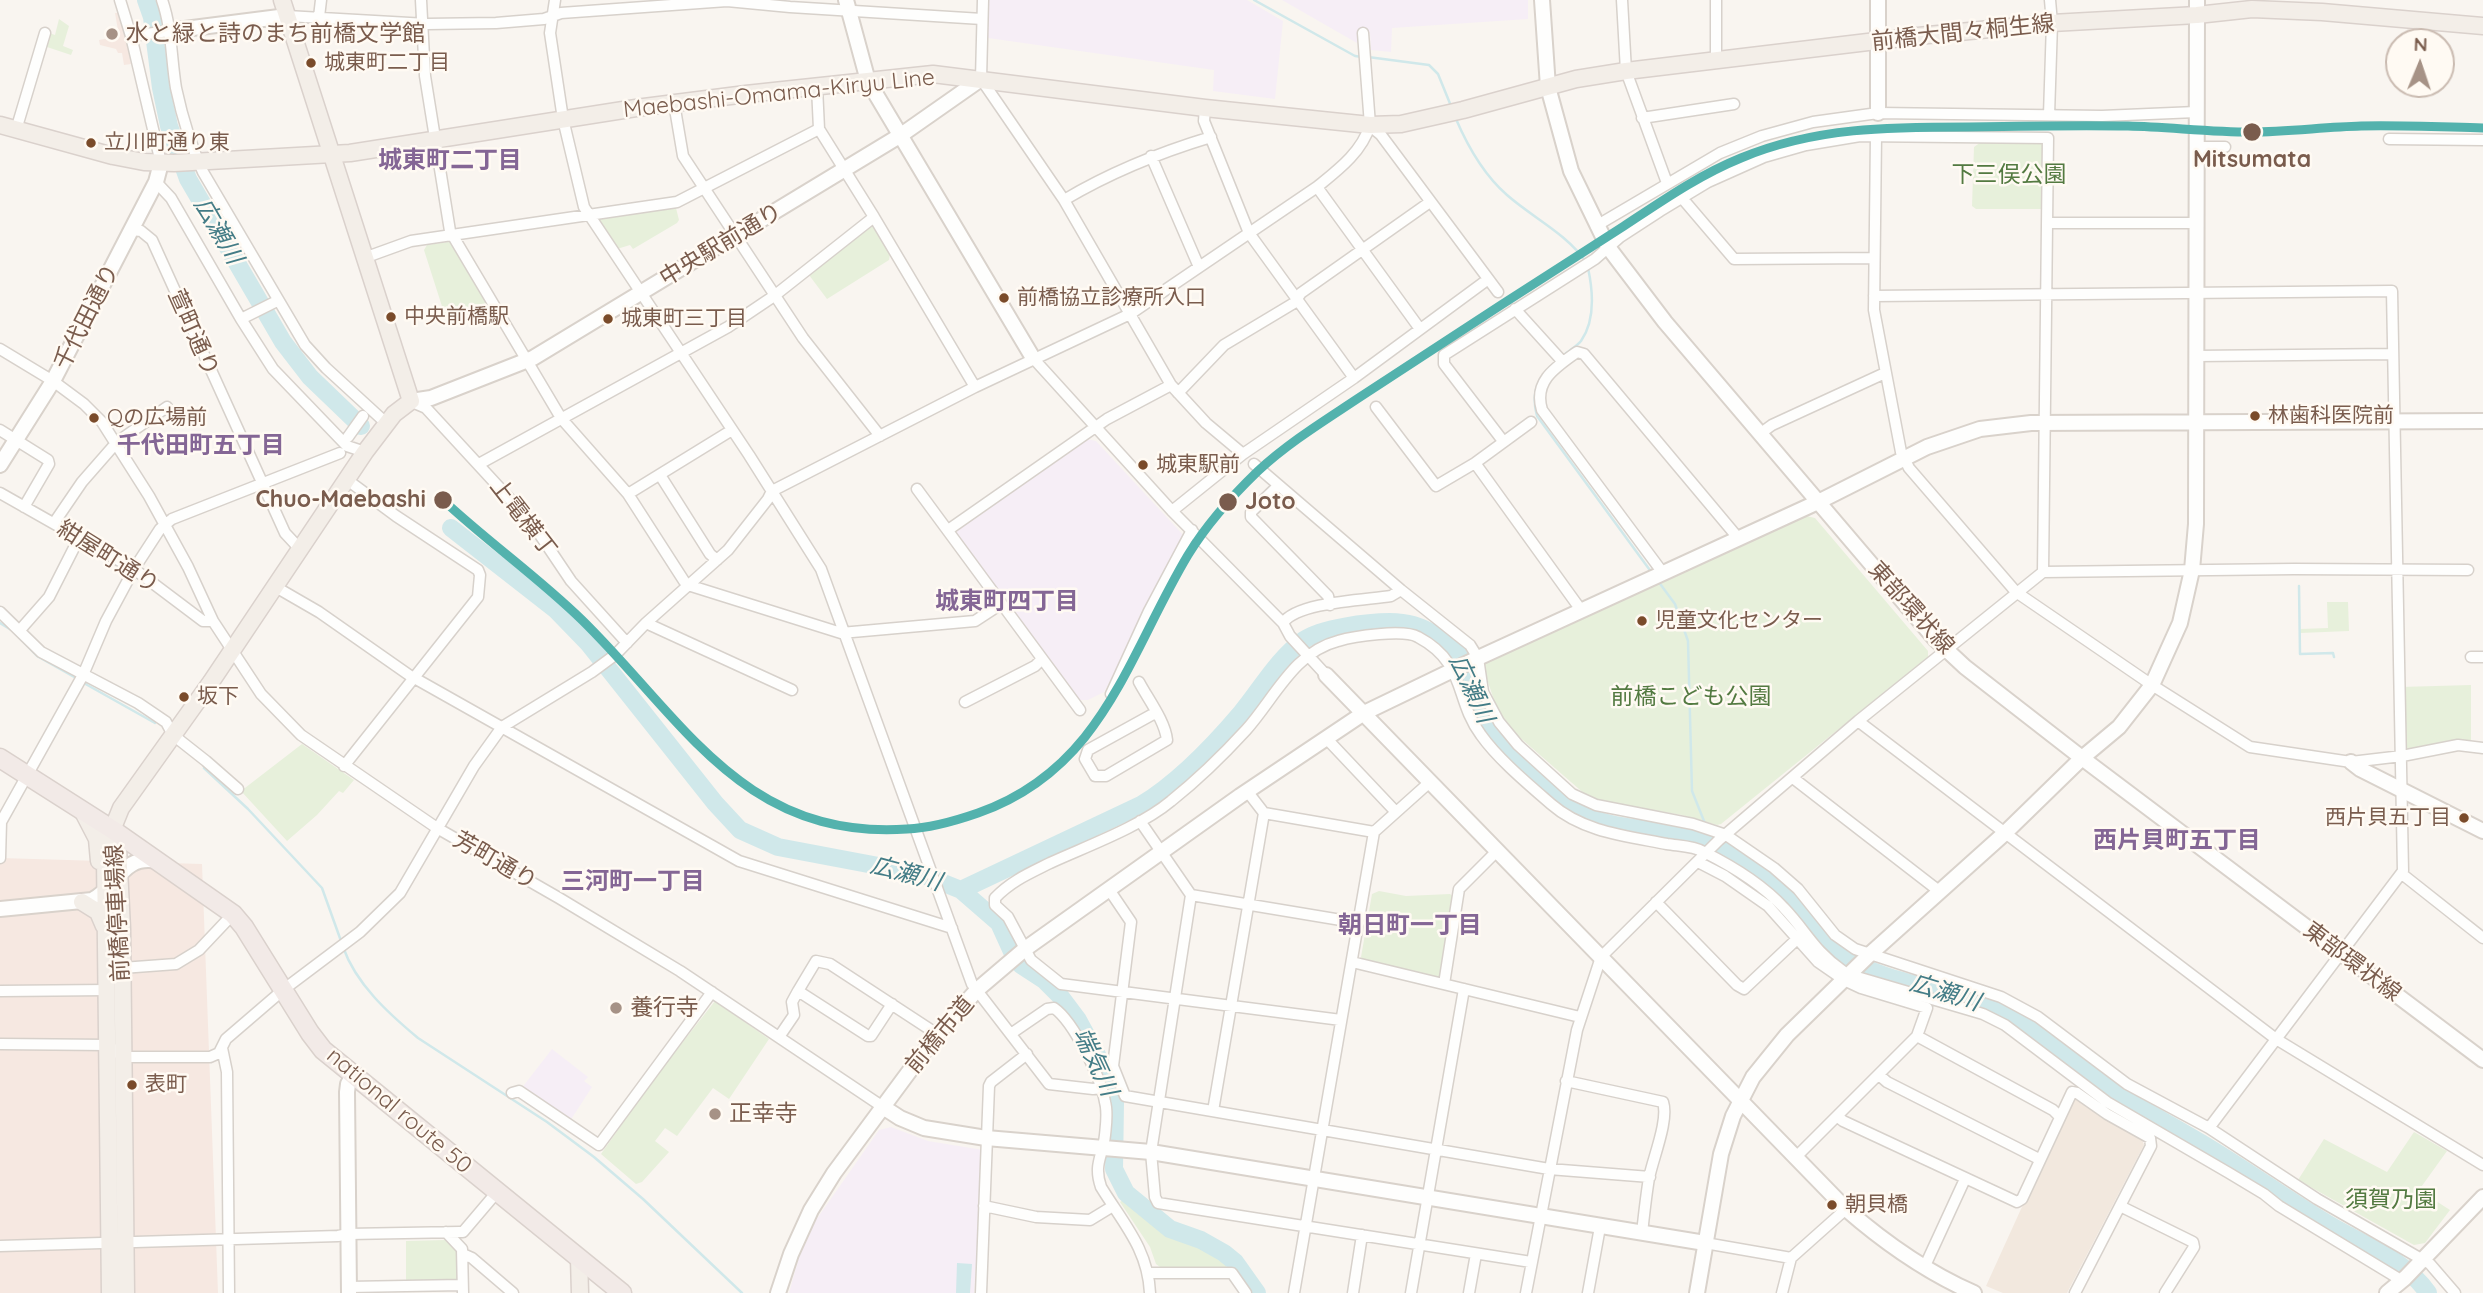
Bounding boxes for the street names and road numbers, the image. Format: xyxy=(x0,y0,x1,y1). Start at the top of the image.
street label: 前橋大間々桐生線 xyxy=(1870,10,2056,56)
street label: Maebashi-Omama-Kiryu Line xyxy=(622,64,936,124)
street label: 中央駅前通り xyxy=(655,198,787,292)
street label: 千代田通り xyxy=(49,260,125,374)
street label: 萱町通り xyxy=(162,285,224,381)
street label: 上電横丁 xyxy=(484,473,562,563)
street label: 紺屋町通り xyxy=(52,515,164,599)
street label: 東部環状線 xyxy=(1862,556,1960,660)
street label: 芳町通り xyxy=(448,826,542,896)
street label: 前橋停車場線 xyxy=(101,843,135,983)
street label: 東部環状線 xyxy=(2298,916,2406,1008)
street label: 前橋市道 xyxy=(900,991,980,1079)
street label: national route 50 xyxy=(321,1042,477,1180)

